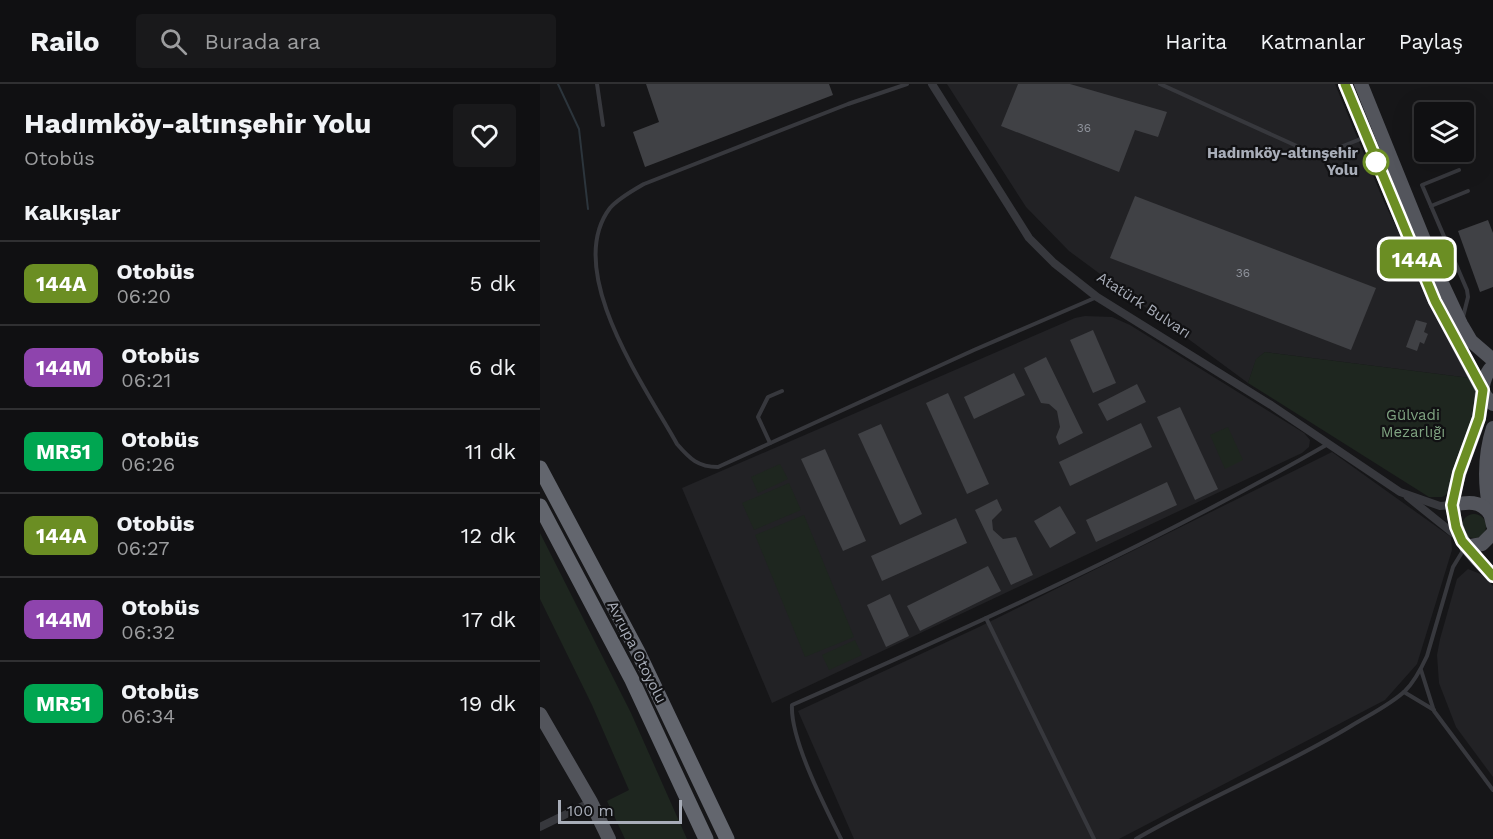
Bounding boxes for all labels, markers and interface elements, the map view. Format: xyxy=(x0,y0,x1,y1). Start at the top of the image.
search box xyxy=(136,14,556,68)
text: Railo xyxy=(30,25,100,58)
icon: search xyxy=(157,25,190,58)
text: Burada ara xyxy=(205,29,320,54)
text: Harita xyxy=(1165,29,1227,54)
text: Katmanlar xyxy=(1260,29,1366,54)
text: Paylaş xyxy=(1399,29,1463,54)
map controls xyxy=(1414,102,1474,162)
button: layers xyxy=(1414,102,1474,162)
button: heart xyxy=(453,104,516,167)
text: Hadımköy-altınşehir Yolu xyxy=(24,107,371,140)
house number: 36 xyxy=(1077,121,1091,135)
place label: Hadımköy-altınşehir Yolu xyxy=(1207,144,1359,179)
text: Otobüs xyxy=(24,146,95,170)
marker: Hadımköy-altınşehir Yolu xyxy=(1363,149,1389,175)
text: Kalkışlar xyxy=(24,200,120,225)
line badge: 144A xyxy=(1375,240,1459,279)
text: 144A xyxy=(1392,247,1442,272)
text: Otobüs xyxy=(116,259,195,284)
house number: 36 xyxy=(1236,266,1250,280)
street label: Atatürk Bulvarı xyxy=(1094,268,1194,342)
text: 144A xyxy=(36,271,86,296)
text: 5 dk xyxy=(469,271,516,296)
text: 06:20 xyxy=(116,284,171,308)
text: Otobüs xyxy=(121,343,199,368)
text: 144M xyxy=(36,355,91,380)
text: 6 dk xyxy=(469,355,516,380)
text: 06:21 xyxy=(121,368,171,392)
park label: Gülvadi Mezarlığı xyxy=(1381,406,1445,441)
text: Otobüs xyxy=(121,427,199,452)
text: MR51 xyxy=(36,439,91,464)
text: 11 dk xyxy=(465,439,516,464)
text: 06:26 xyxy=(121,452,175,476)
text: Otobüs xyxy=(116,511,195,536)
text: 144A xyxy=(36,523,86,548)
text: 12 dk xyxy=(461,523,516,548)
text: 06:27 xyxy=(116,536,169,560)
text: Otobüs xyxy=(121,595,199,620)
street label: Avrupa Otoyolu xyxy=(604,598,670,706)
text: 144M xyxy=(36,607,91,632)
text: 17 dk xyxy=(462,607,516,632)
text: 06:32 xyxy=(121,620,175,644)
text: Otobüs xyxy=(121,679,199,704)
text: MR51 xyxy=(36,691,91,716)
text: 19 dk xyxy=(460,691,516,716)
text: 06:34 xyxy=(121,704,175,728)
scale bar xyxy=(558,797,682,824)
text: 100 m xyxy=(567,801,614,820)

